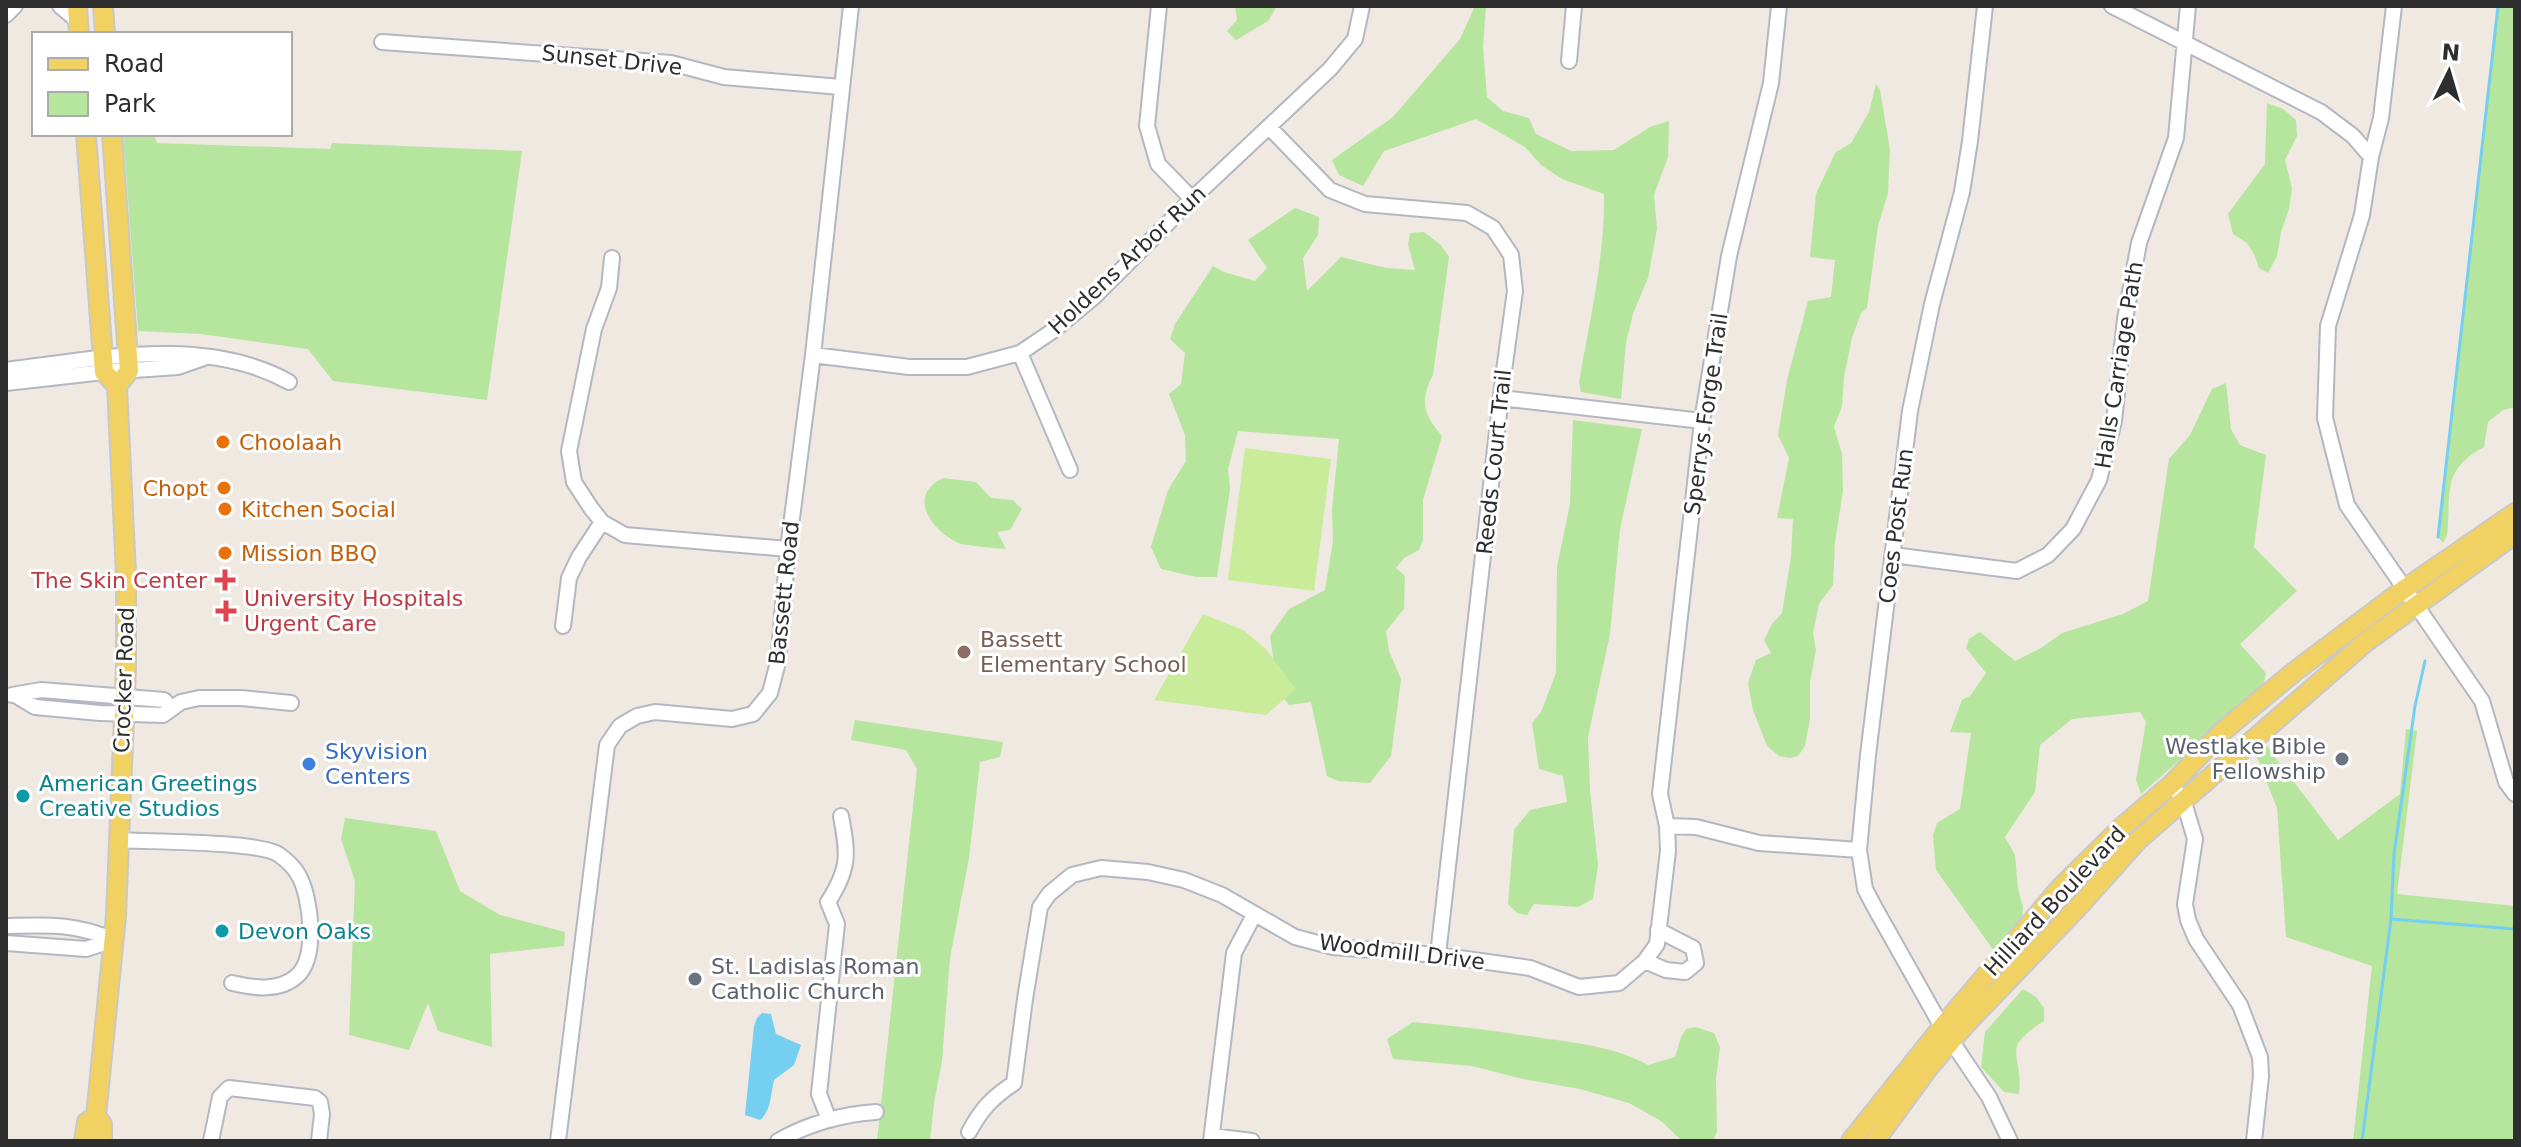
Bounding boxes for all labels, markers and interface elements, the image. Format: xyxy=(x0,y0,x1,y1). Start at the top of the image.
legend xyxy=(32,32,292,136)
north arrow xyxy=(2409,32,2489,112)
text: N xyxy=(2440,39,2461,66)
street label: Sunset Drive xyxy=(541,40,683,80)
text: Road xyxy=(104,50,164,78)
text: Park xyxy=(104,90,156,118)
street label: Holdens Arbor Run xyxy=(1043,181,1211,339)
street label: Halls Carriage Path xyxy=(2090,259,2148,471)
street label: Sperrys Forge Trail xyxy=(1679,311,1733,517)
street label: Reeds Court Trail xyxy=(1472,368,1516,556)
place label: Choolaah xyxy=(239,430,342,455)
marker: Choolaah xyxy=(214,433,232,451)
street label: Coes Post Run xyxy=(1874,447,1918,605)
place label: Chopt xyxy=(143,476,208,501)
marker: Chopt xyxy=(215,479,233,497)
place label: Kitchen Social xyxy=(241,497,396,522)
marker: Kitchen Social xyxy=(216,500,234,518)
street label: Bassett Road xyxy=(764,520,804,666)
place label: Mission BBQ xyxy=(241,541,377,566)
marker: Mission BBQ xyxy=(216,544,234,562)
place label: The Skin Center xyxy=(30,568,208,593)
marker: The Skin Center xyxy=(214,569,236,591)
place label: University Hospitals Urgent Care xyxy=(244,586,463,636)
marker: University Hospitals Urgent Care xyxy=(215,600,237,622)
street label: Crocker Road xyxy=(109,606,139,754)
place label: Bassett Elementary School xyxy=(980,627,1187,677)
marker: Bassett Elementary School xyxy=(955,643,973,661)
place label: Westlake Bible Fellowship xyxy=(2165,734,2326,784)
place label: Skyvision Centers xyxy=(325,739,428,789)
marker: Westlake Bible Fellowship xyxy=(2333,750,2351,768)
marker: Skyvision Centers xyxy=(300,755,318,773)
place label: American Greetings Creative Studios xyxy=(39,771,257,821)
marker: American Greetings Creative Studios xyxy=(14,787,32,805)
street label: Hilliard Boulevard xyxy=(1979,821,2131,981)
place label: Devon Oaks xyxy=(238,919,371,944)
marker: Devon Oaks xyxy=(213,922,231,940)
street label: Woodmill Drive xyxy=(1318,929,1486,975)
place label: St. Ladislas Roman Catholic Church xyxy=(711,954,920,1004)
marker: St. Ladislas Roman Catholic Church xyxy=(686,970,704,988)

